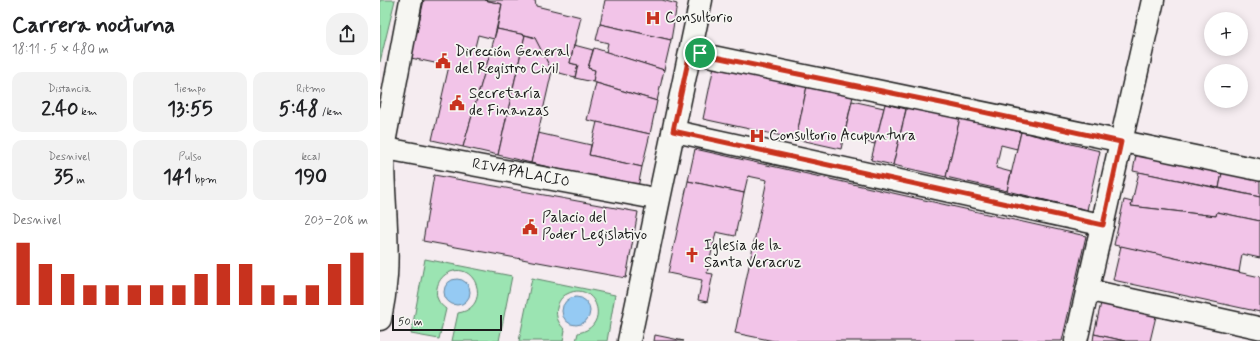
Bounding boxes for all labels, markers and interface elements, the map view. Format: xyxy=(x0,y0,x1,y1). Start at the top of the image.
place label: Consultorio xyxy=(665,8,733,28)
hospital icon: Consultorio xyxy=(644,9,662,27)
text: Carrera nocturna xyxy=(12,12,175,40)
map controls xyxy=(1204,12,1248,108)
button: + xyxy=(1204,12,1248,56)
button: share xyxy=(326,13,368,55)
pin xyxy=(683,36,717,70)
text: 18:11 · 5 × 480 m xyxy=(12,41,109,58)
place label: Dirección General del Registro Civil xyxy=(455,42,570,79)
icon: arrive xyxy=(689,42,711,64)
public building icon: Dirección General del Registro Civil xyxy=(434,52,452,70)
button: − xyxy=(1204,64,1248,108)
text: Distancia xyxy=(48,82,91,96)
text: Tiempo xyxy=(174,82,206,96)
text: Ritmo xyxy=(296,82,325,96)
place label: Secretaría de Finanzas xyxy=(469,84,549,121)
public building icon: Secretaría de Finanzas xyxy=(448,94,466,112)
text: 2.40 xyxy=(41,96,78,123)
text: 13:55 xyxy=(167,96,213,123)
text: 5:48 xyxy=(279,96,319,123)
text: km xyxy=(78,105,97,119)
text: /km xyxy=(319,105,343,119)
place label: Consultorio Acupuntura xyxy=(769,126,916,146)
hospital icon: Consultorio Acupuntura xyxy=(748,127,766,145)
text: Desnivel xyxy=(49,150,90,164)
text: Pulso xyxy=(178,150,202,164)
text: kcal xyxy=(301,150,320,164)
street label: RIVAPALACIO xyxy=(470,154,572,192)
text: 35 xyxy=(54,164,73,191)
text: 141 xyxy=(163,164,192,191)
text: 190 xyxy=(294,164,327,191)
text: m xyxy=(73,173,85,187)
text: bpm xyxy=(192,173,217,187)
place label: Palacio del Poder Legislativo xyxy=(542,208,647,246)
text: Desnivel xyxy=(12,212,61,229)
text: 203–208 m xyxy=(304,212,368,229)
public building icon: Palacio del Poder Legislativo xyxy=(521,218,539,236)
place label: Iglesia de la Santa Veracruz xyxy=(704,236,802,273)
church icon: Iglesia de la Santa Veracruz xyxy=(683,246,701,264)
scale bar xyxy=(392,313,502,332)
text: 50 m xyxy=(398,315,423,329)

